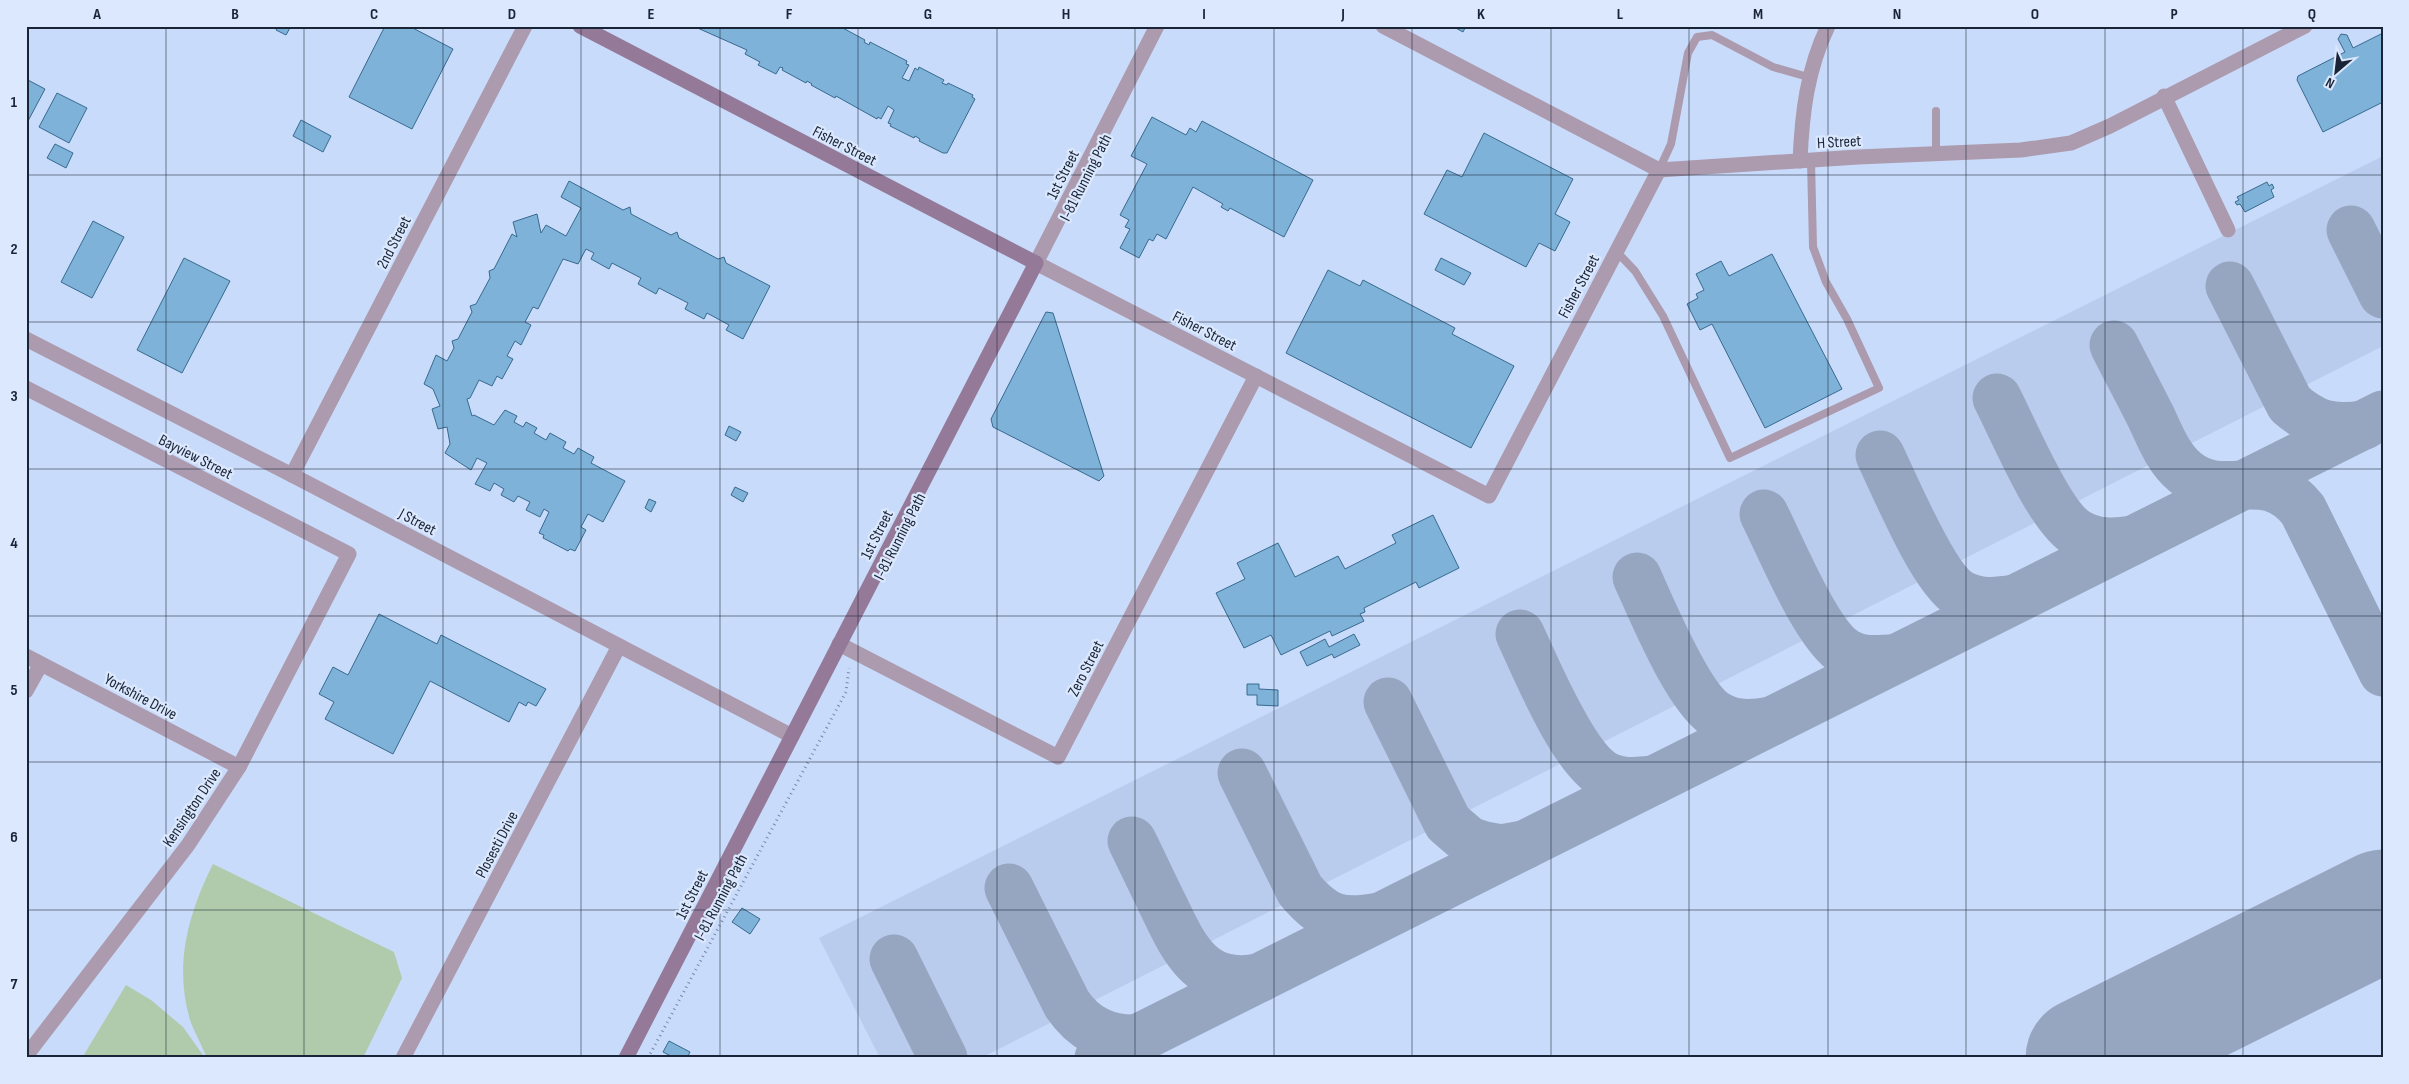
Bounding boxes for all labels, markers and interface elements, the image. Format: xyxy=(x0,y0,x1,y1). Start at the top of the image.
text: A xyxy=(92,5,101,24)
text: B xyxy=(231,5,239,24)
text: C xyxy=(370,5,378,24)
text: D xyxy=(508,5,516,24)
text: E xyxy=(648,5,655,24)
text: F xyxy=(786,5,793,24)
text: G xyxy=(924,5,932,24)
text: H xyxy=(1062,5,1070,24)
text: I xyxy=(1202,5,1206,24)
text: J xyxy=(1340,5,1345,24)
text: K xyxy=(1477,5,1485,24)
text: L xyxy=(1617,5,1624,24)
text: M xyxy=(1753,5,1763,24)
text: N xyxy=(1893,5,1901,24)
text: O xyxy=(2031,5,2039,24)
text: P xyxy=(2170,5,2178,24)
text: Q xyxy=(2308,5,2316,24)
north arrow xyxy=(2312,48,2362,98)
text: N xyxy=(2323,74,2337,92)
text: 1 xyxy=(11,93,18,112)
street label: Fisher Street xyxy=(809,122,880,171)
street label: I-81 Running Path xyxy=(1056,131,1116,224)
street label: H Street xyxy=(1816,132,1862,153)
street label: 1st Street xyxy=(1043,147,1084,202)
street label: 2nd Street xyxy=(373,213,416,272)
text: 2 xyxy=(10,240,18,259)
street label: Fisher Street xyxy=(1555,252,1604,322)
street label: Fisher Street xyxy=(1169,307,1240,356)
text: 3 xyxy=(10,387,18,406)
street label: Bayview Street xyxy=(155,431,235,484)
street label: I-81 Running Path xyxy=(870,490,930,583)
street label: J Street xyxy=(394,504,439,540)
street label: 1st Street xyxy=(857,507,898,562)
text: 4 xyxy=(10,534,18,553)
street label: Zero Street xyxy=(1064,638,1108,700)
street label: Yorkshire Drive xyxy=(101,670,180,724)
text: 5 xyxy=(10,681,18,700)
street label: Kensington Drive xyxy=(159,765,226,851)
street label: Plosesti Drive xyxy=(472,808,523,881)
text: 6 xyxy=(10,828,18,847)
street label: I-81 Running Path xyxy=(691,851,752,944)
street label: 1st Street xyxy=(672,867,713,922)
text: 7 xyxy=(11,975,18,994)

